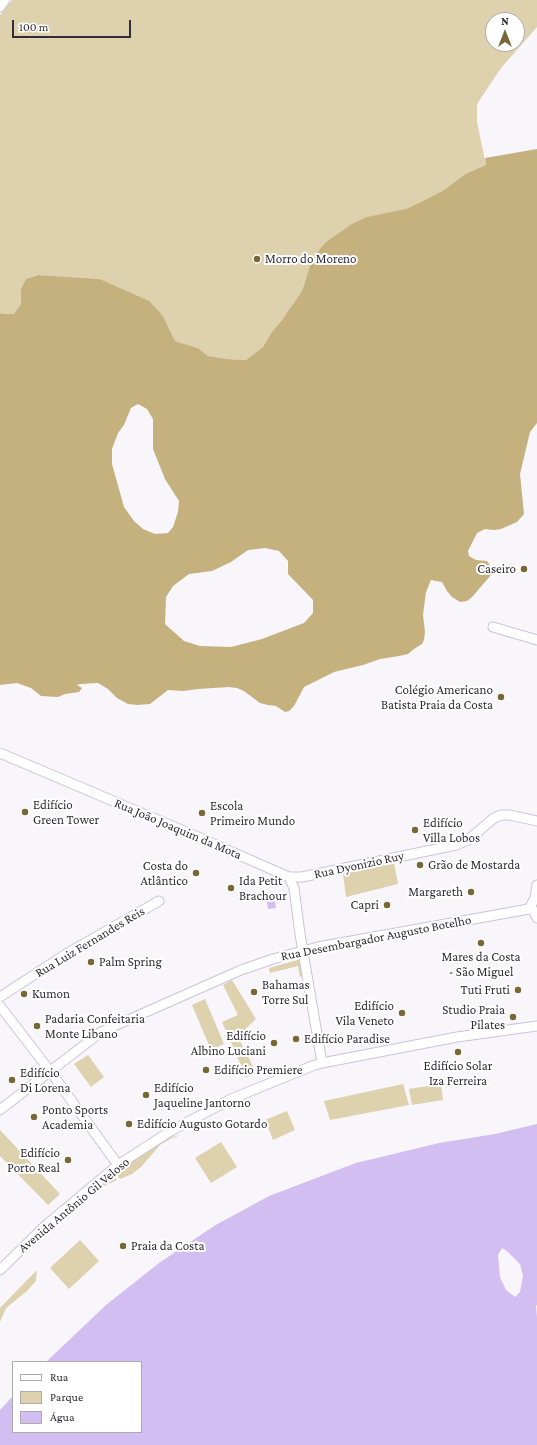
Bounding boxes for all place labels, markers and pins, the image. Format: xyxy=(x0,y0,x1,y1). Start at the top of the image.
place label: Morro do Moreno xyxy=(265,251,357,267)
marker: Morro do Moreno xyxy=(252,254,262,264)
place label: Caseiro xyxy=(477,561,516,577)
marker: Caseiro xyxy=(519,564,529,574)
place label: Colégio Americano Batista Praia da Costa xyxy=(381,682,493,713)
marker: Colégio Americano Batista Praia da Costa xyxy=(496,692,506,702)
place label: Edifício Green Tower xyxy=(33,797,99,828)
place label: Escola Primeiro Mundo xyxy=(210,798,295,829)
marker: Edifício Green Tower xyxy=(20,807,30,817)
marker: Escola Primeiro Mundo xyxy=(197,808,207,818)
place label: Edifício Villa Lobos xyxy=(423,815,480,846)
marker: Edifício Villa Lobos xyxy=(410,825,420,835)
place label: Grão de Mostarda xyxy=(428,857,520,873)
place label: Costa do Atlântico xyxy=(141,858,188,889)
marker: Grão de Mostarda xyxy=(415,860,425,870)
marker: Costa do Atlântico xyxy=(191,868,201,878)
place label: Ida Petit Brachour xyxy=(239,873,287,904)
marker: Ida Petit Brachour xyxy=(226,883,236,893)
place label: Margareth xyxy=(408,884,463,900)
marker: Margareth xyxy=(466,887,476,897)
place label: Capri xyxy=(351,897,379,913)
marker: Capri xyxy=(382,900,392,910)
marker: Mares da Costa - São Miguel xyxy=(476,938,486,948)
place label: Mares da Costa - São Miguel xyxy=(441,949,521,980)
place label: Palm Spring xyxy=(99,954,162,970)
marker: Palm Spring xyxy=(86,957,96,967)
place label: Bahamas Torre Sul xyxy=(262,977,310,1008)
place label: Tuti Fruti xyxy=(460,982,510,998)
marker: Tuti Fruti xyxy=(513,985,523,995)
place label: Kumon xyxy=(32,986,70,1002)
marker: Bahamas Torre Sul xyxy=(249,987,259,997)
marker: Kumon xyxy=(19,989,29,999)
place label: Edifício Vila Veneto xyxy=(336,998,394,1029)
place label: Studio Praia Pilates xyxy=(442,1002,505,1033)
marker: Edifício Vila Veneto xyxy=(397,1008,407,1018)
place label: Padaria Confeitaria Monte Libano xyxy=(45,1011,145,1042)
marker: Studio Praia Pilates xyxy=(508,1012,518,1022)
marker: Padaria Confeitaria Monte Libano xyxy=(32,1021,42,1031)
place label: Edifício Albino Luciani xyxy=(191,1028,266,1059)
place label: Edifício Paradise xyxy=(304,1031,390,1047)
marker: Edifício Paradise xyxy=(291,1034,301,1044)
marker: Edifício Albino Luciani xyxy=(269,1038,279,1048)
marker: Edifício Solar Iza Ferreira xyxy=(453,1047,463,1057)
place label: Edifício Solar Iza Ferreira xyxy=(424,1058,492,1089)
place label: Edifício Premiere xyxy=(214,1062,302,1078)
place label: Edifício Di Lorena xyxy=(20,1065,70,1096)
marker: Edifício Premiere xyxy=(201,1065,211,1075)
marker: Edifício Di Lorena xyxy=(7,1075,17,1085)
place label: Edifício Jaqueline Jantorno xyxy=(154,1080,251,1111)
marker: Edifício Jaqueline Jantorno xyxy=(141,1090,151,1100)
place label: Ponto Sports Academia xyxy=(42,1102,108,1133)
marker: Ponto Sports Academia xyxy=(29,1112,39,1122)
place label: Edifício Augusto Gotardo xyxy=(137,1116,267,1132)
marker: Edifício Augusto Gotardo xyxy=(124,1119,134,1129)
place label: Edifício Porto Real xyxy=(7,1145,60,1176)
marker: Edifício Porto Real xyxy=(63,1155,73,1165)
place label: Praia da Costa xyxy=(131,1238,204,1254)
marker: Praia da Costa xyxy=(118,1241,128,1251)

